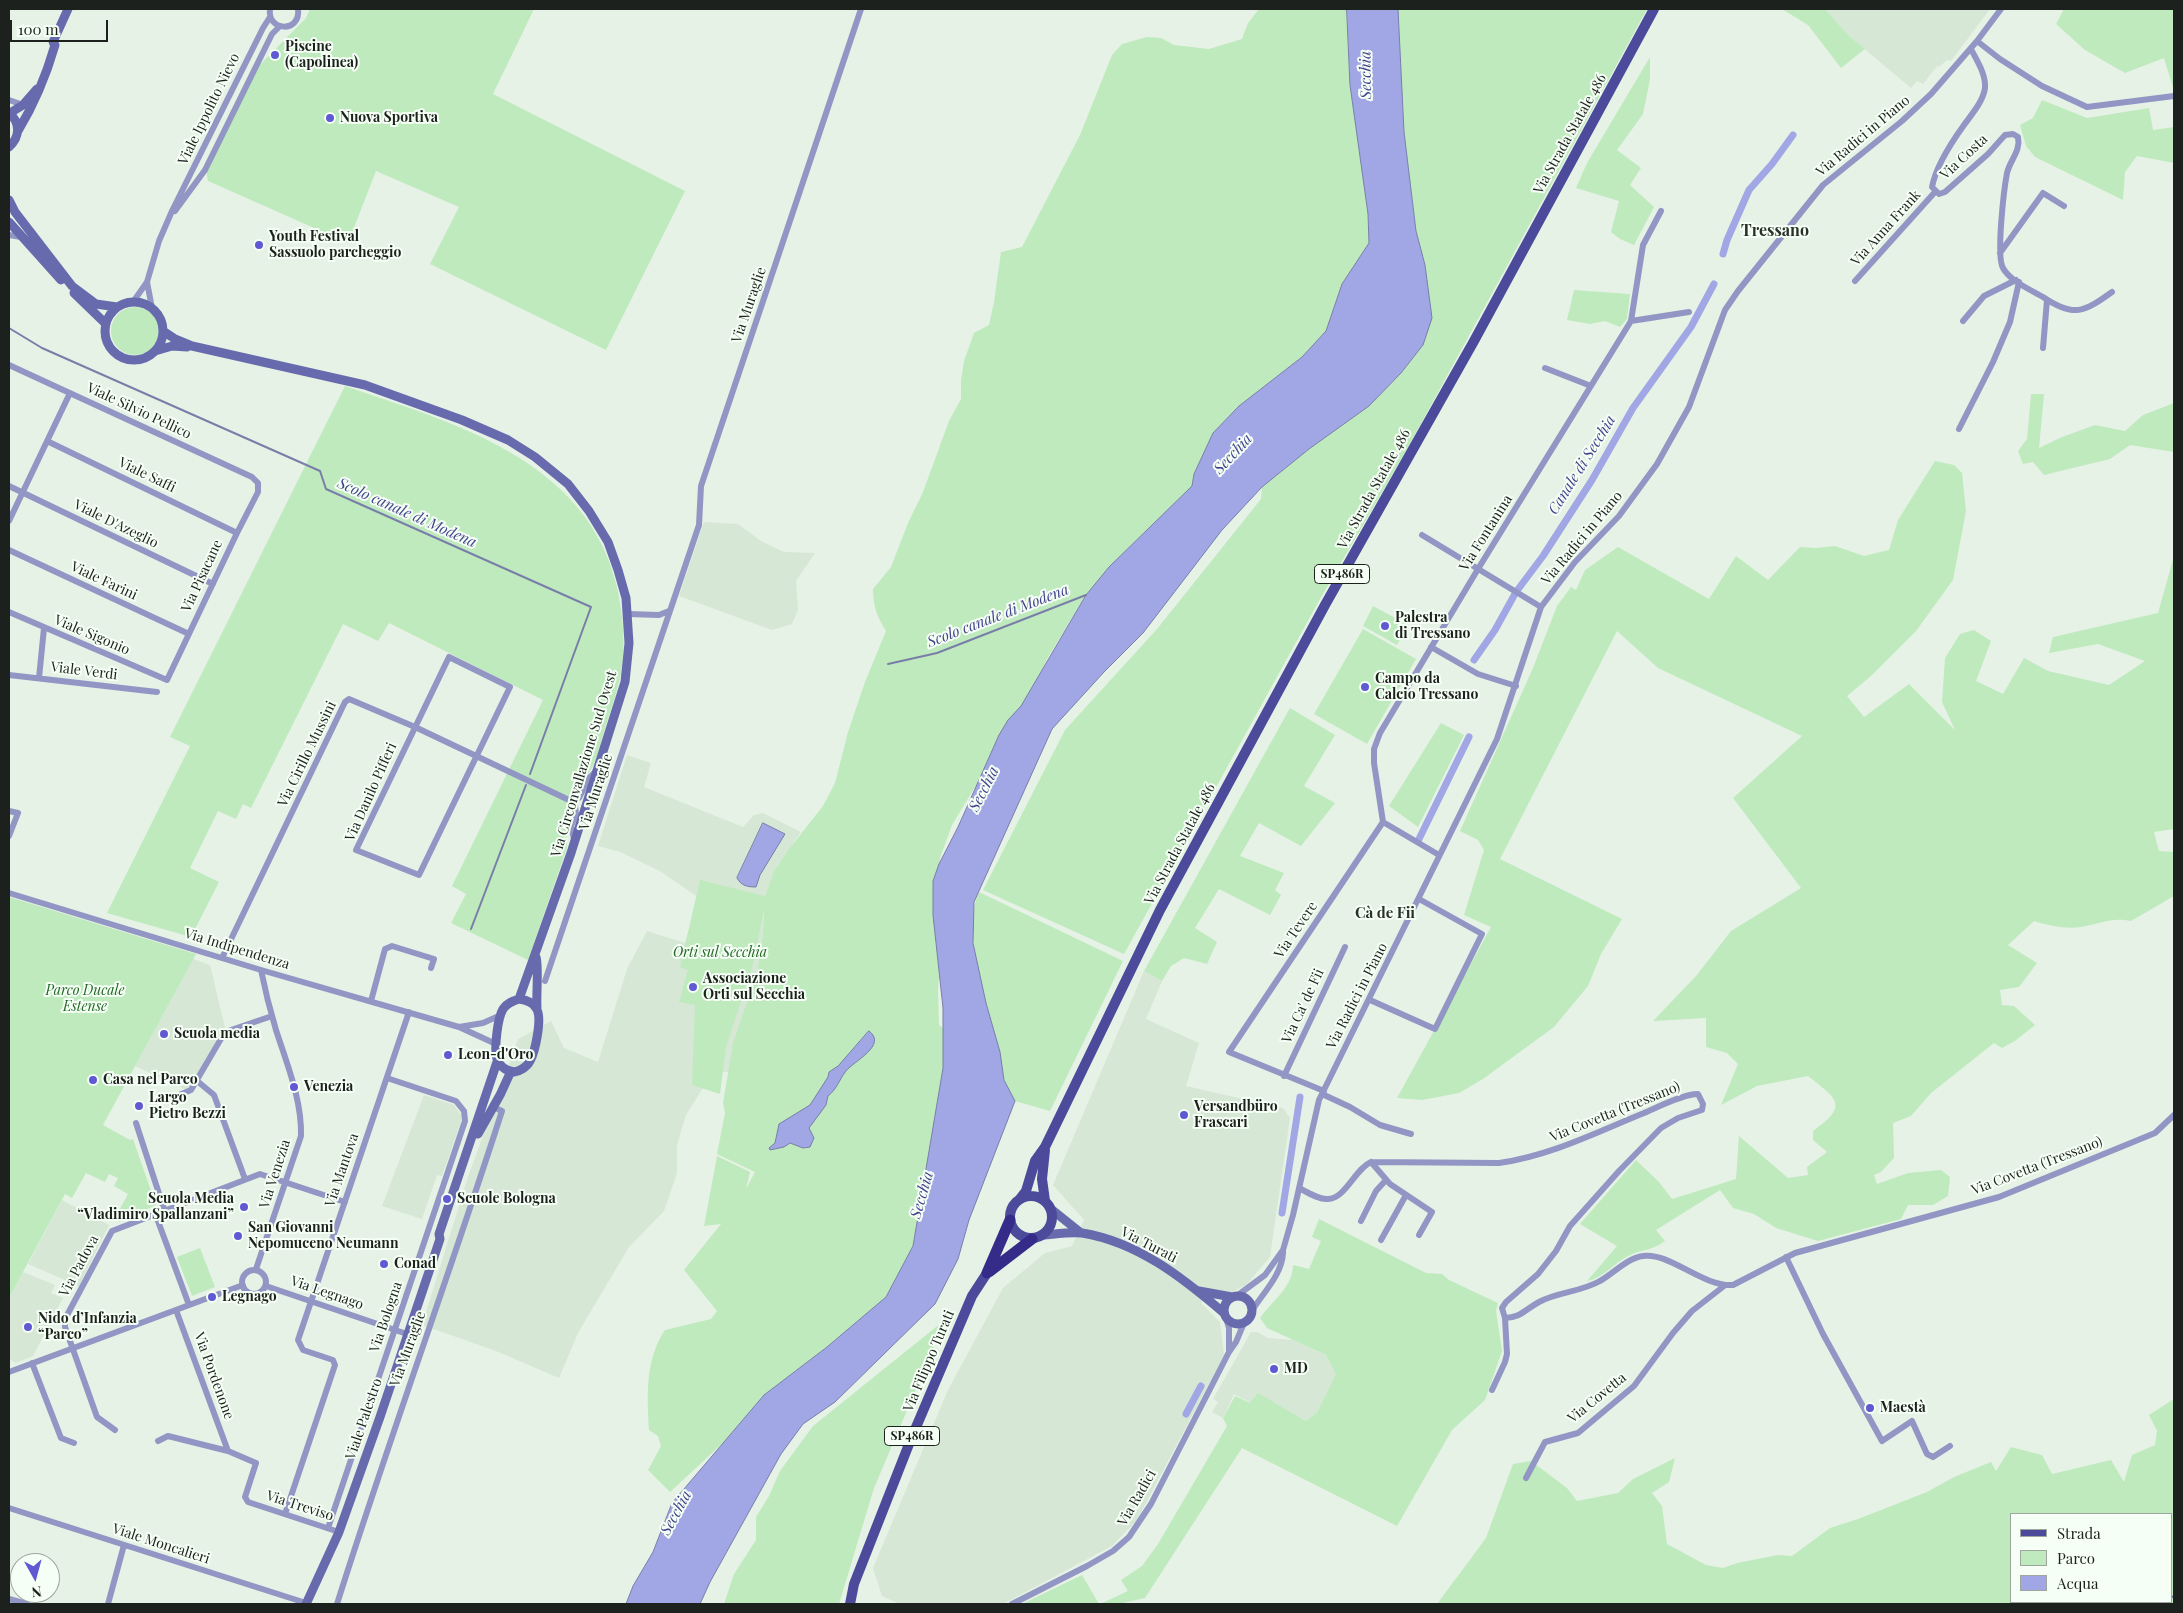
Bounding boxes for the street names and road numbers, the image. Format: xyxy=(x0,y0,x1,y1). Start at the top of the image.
street label: Viale Ippolito Nievo xyxy=(175,51,243,167)
street label: Via Strada Statale 486 xyxy=(1530,71,1610,197)
street label: Via Radici in Piano xyxy=(1813,92,1913,180)
street label: Via Costa xyxy=(1937,131,1991,183)
street label: Via Anna Frank xyxy=(1848,187,1924,269)
street label: Via Muraglie xyxy=(728,265,770,345)
street label: Viale Silvio Pellico xyxy=(84,379,194,443)
street label: Via Strada Statale 486 xyxy=(1334,426,1414,552)
street label: Viale Saffi xyxy=(116,454,178,496)
street label: Via Radici in Piano xyxy=(1538,488,1626,588)
street label: Via Fontanina xyxy=(1456,492,1516,574)
street label: Viale D'Azeglio xyxy=(71,496,161,552)
street label: Via Pisacane xyxy=(178,537,226,615)
street label: Viale Farini xyxy=(68,558,140,604)
road number: SP486R xyxy=(1314,564,1370,584)
street label: Viale Sigonio xyxy=(52,612,132,658)
street label: Viale Verdi xyxy=(50,659,118,683)
street label: Via Circonvallazione Sud Ovest xyxy=(548,669,620,859)
street label: Via Cirillo Mussini xyxy=(274,698,340,810)
street label: Via Danilo Pifferi xyxy=(342,740,400,844)
street label: Via Muraglie xyxy=(576,752,616,832)
street label: Via Strada Statale 486 xyxy=(1141,781,1219,907)
street label: Via Tevere xyxy=(1271,898,1321,962)
street label: Via Indipendenza xyxy=(182,925,292,973)
street label: Via Radici in Piano xyxy=(1323,940,1391,1052)
street label: Via Ca' de Fii xyxy=(1278,966,1328,1046)
street label: Via Covetta (Tressano) xyxy=(1547,1078,1683,1146)
street label: Via Mantova xyxy=(322,1131,362,1209)
street label: Via Covetta (Tressano) xyxy=(1969,1133,2105,1199)
street label: Via Venezia xyxy=(256,1138,294,1210)
street label: Via Turati xyxy=(1118,1224,1180,1266)
street label: Via Padova xyxy=(56,1232,102,1300)
street label: Via Legnago xyxy=(288,1273,366,1313)
street label: Via Bologna xyxy=(366,1280,406,1354)
street label: Via Filippo Turati xyxy=(900,1308,958,1414)
street label: Via Muraglie xyxy=(387,1309,429,1389)
street label: Via Pordenone xyxy=(190,1330,238,1422)
street label: Via Covetta xyxy=(1564,1369,1630,1427)
street label: Viale Palestro xyxy=(342,1376,386,1462)
road number: SP486R xyxy=(884,1426,940,1445)
street label: Via Radici xyxy=(1114,1467,1160,1529)
street label: Via Treviso xyxy=(264,1487,336,1525)
street label: Viale Moncalieri xyxy=(110,1520,212,1568)

